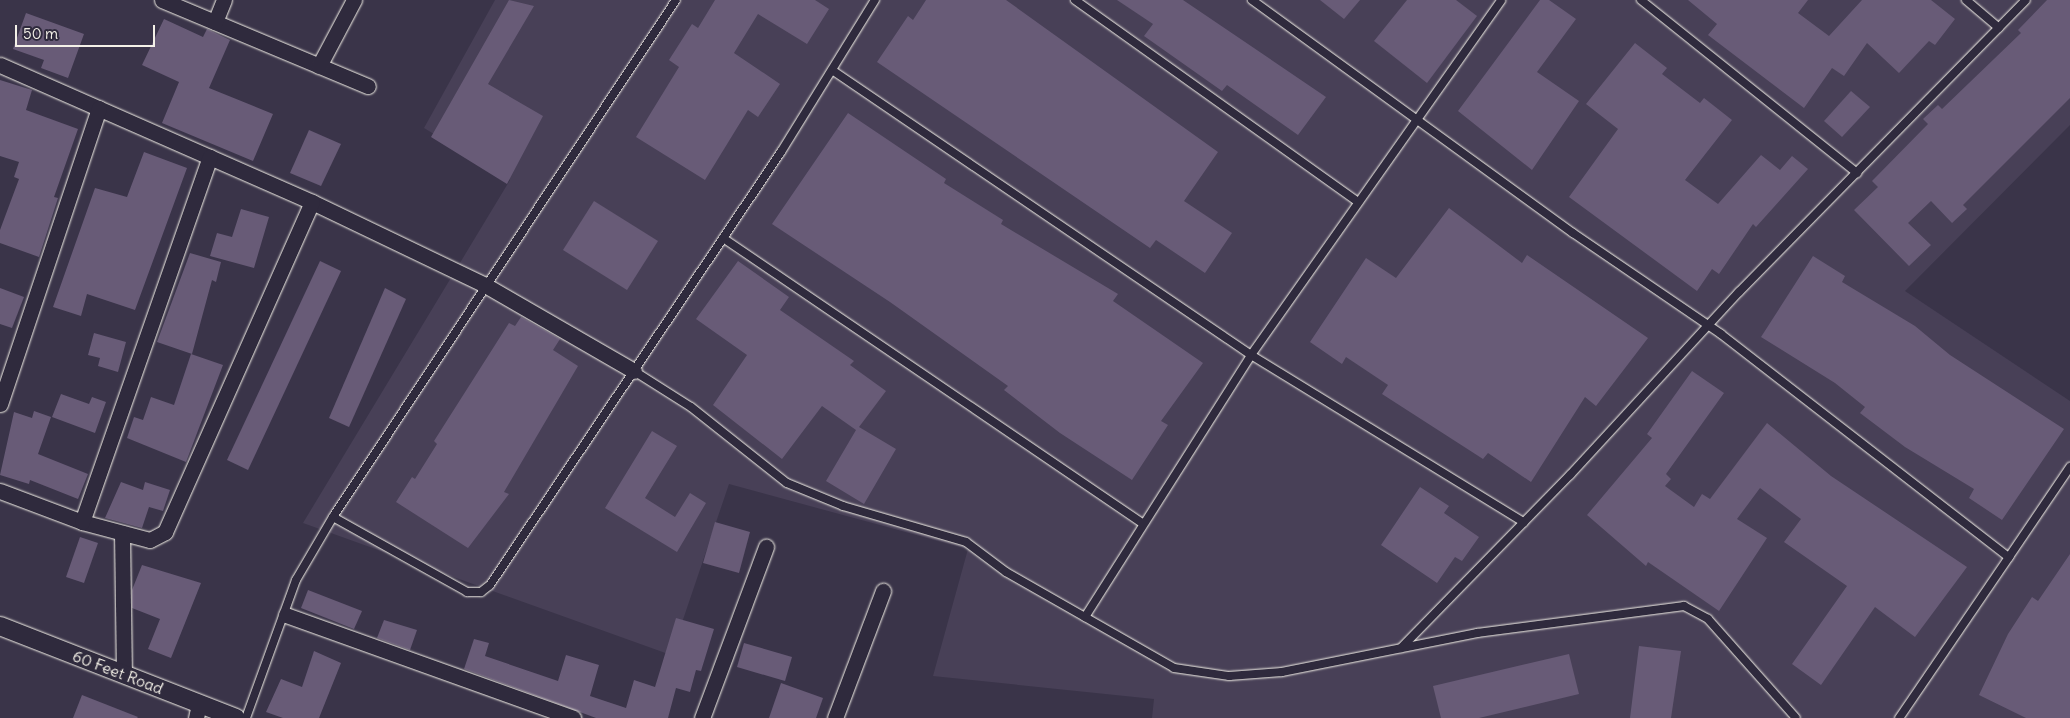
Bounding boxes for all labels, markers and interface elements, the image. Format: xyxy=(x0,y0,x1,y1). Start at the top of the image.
scale bar xyxy=(18,15,158,47)
text: 50 m xyxy=(23,24,58,43)
street label: 60 Feet Road xyxy=(70,646,166,698)

